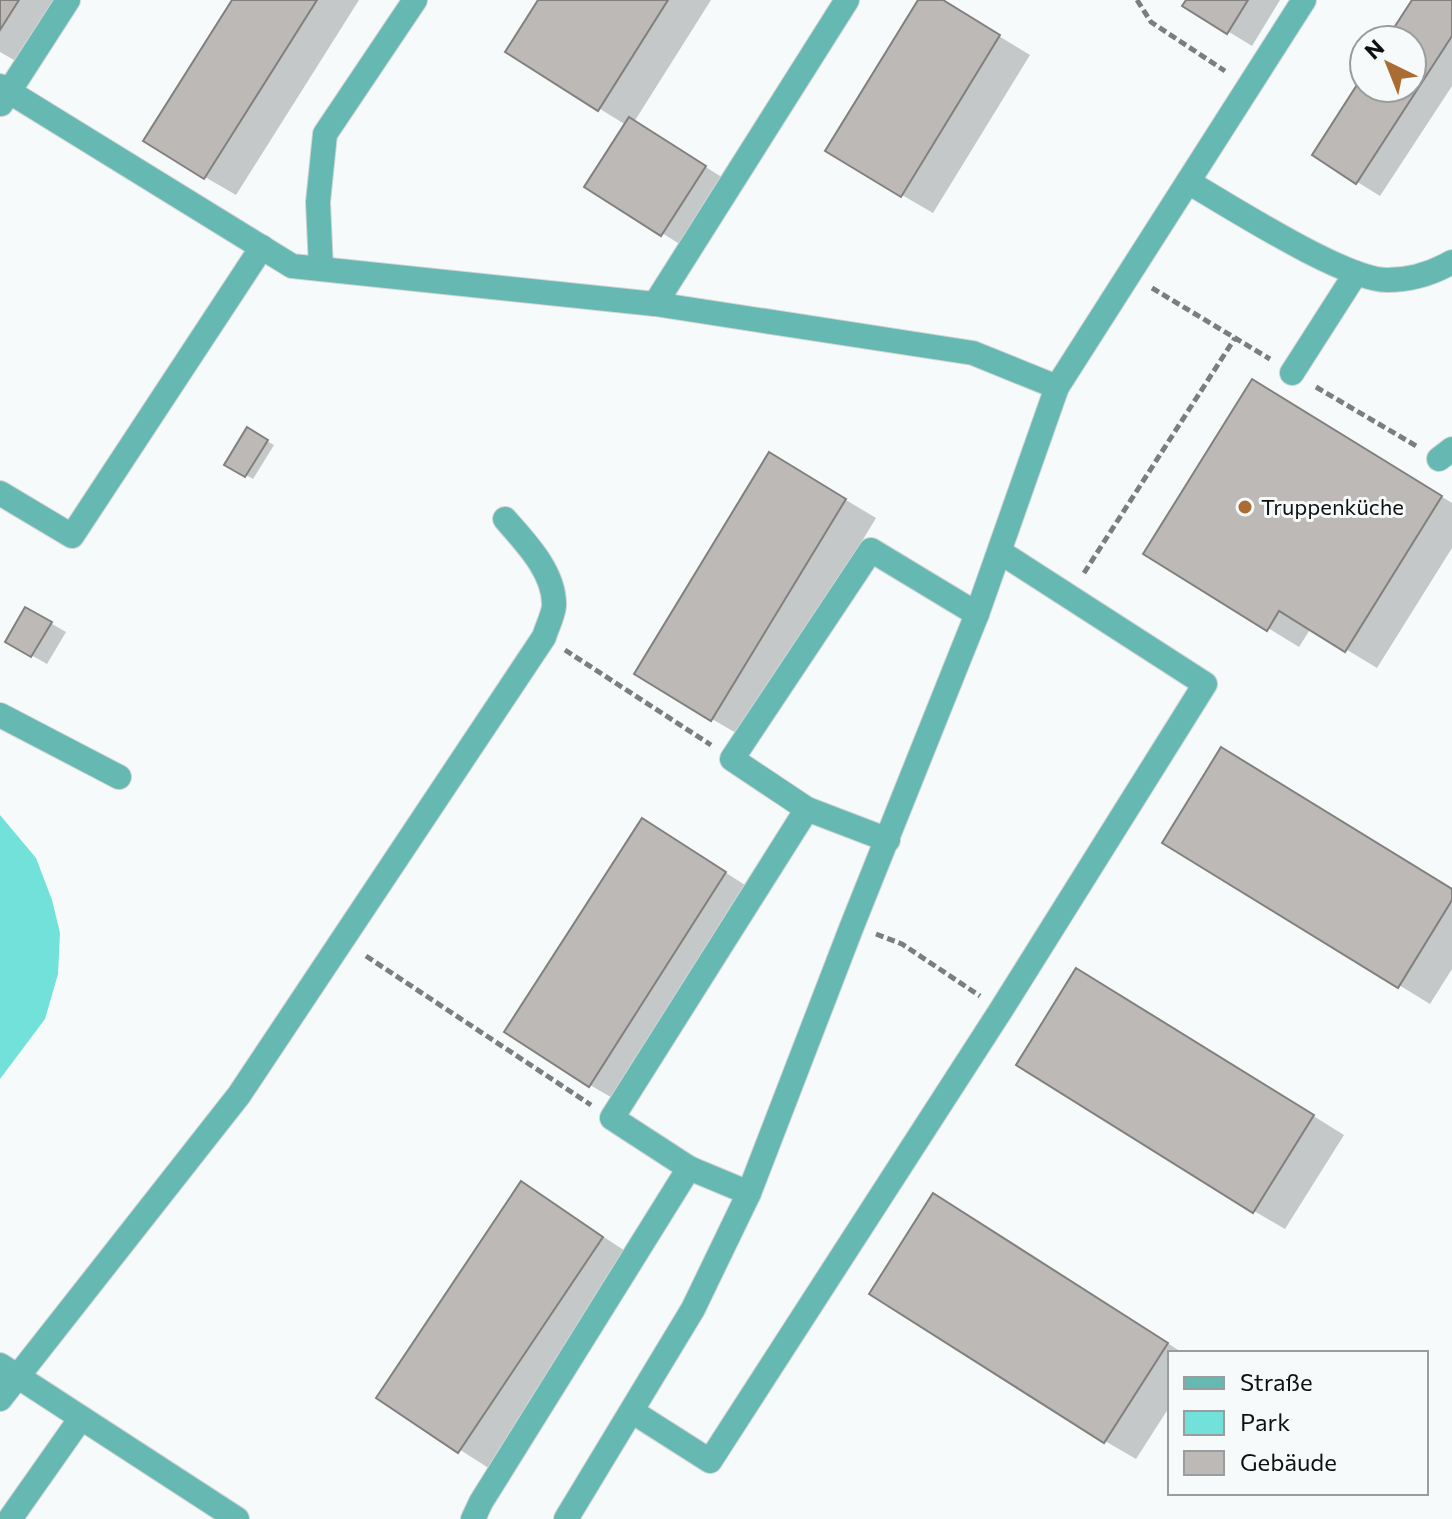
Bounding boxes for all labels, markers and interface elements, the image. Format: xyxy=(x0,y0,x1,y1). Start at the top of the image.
north arrow xyxy=(1348,24,1428,104)
text: N xyxy=(1359,34,1389,65)
place label: Truppenküche xyxy=(1261,493,1404,520)
marker: Truppenküche xyxy=(1236,498,1254,516)
legend xyxy=(1168,1351,1428,1495)
text: Straße xyxy=(1240,1367,1313,1396)
text: Park xyxy=(1240,1407,1290,1436)
text: Gebäude xyxy=(1240,1447,1337,1476)

